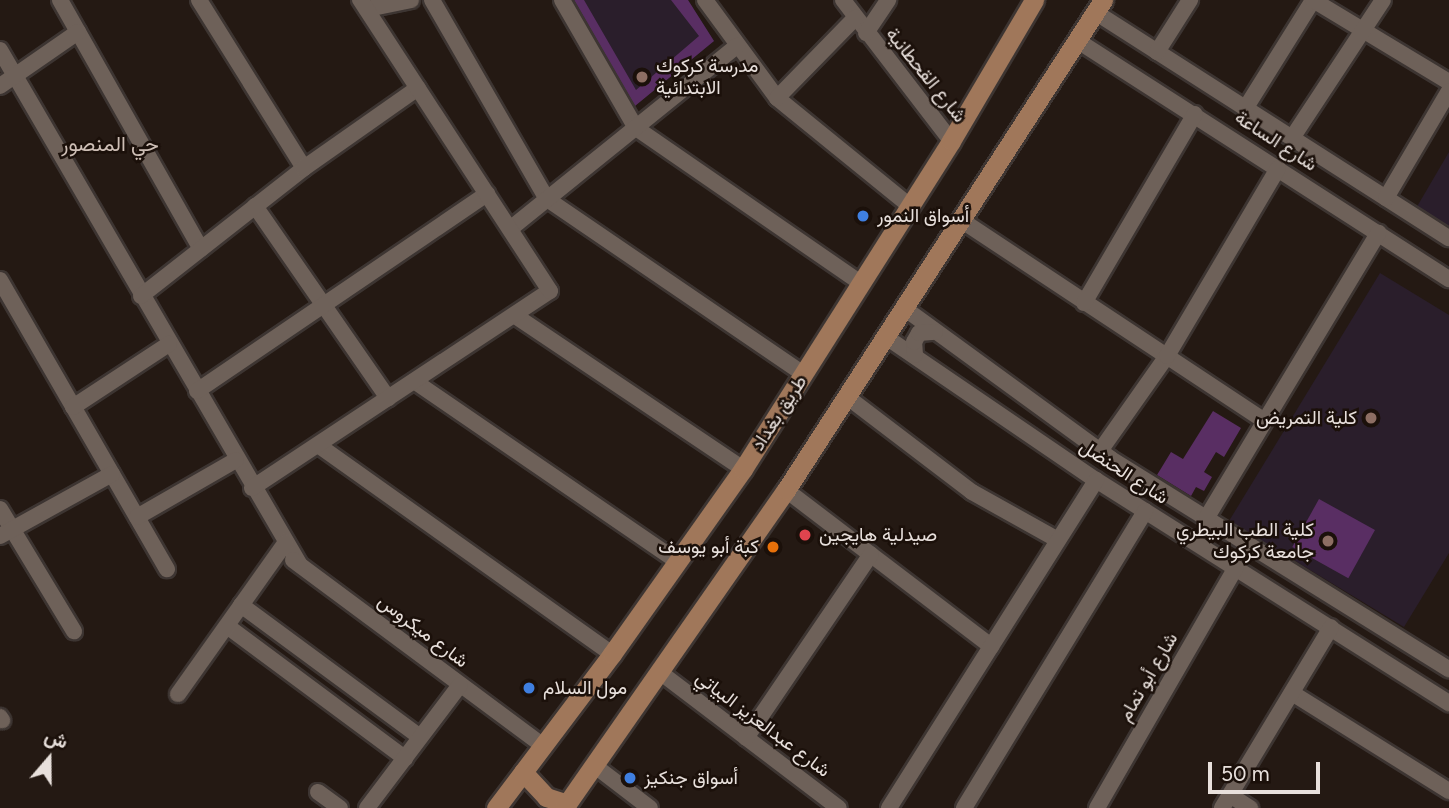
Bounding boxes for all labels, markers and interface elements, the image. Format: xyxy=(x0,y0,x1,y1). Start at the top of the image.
street label: شارع القحطانية xyxy=(881,23,971,127)
place label: مدرسة كركوك الابتدائية xyxy=(656,55,758,99)
marker: مدرسة كركوك الابتدائية xyxy=(634,69,650,85)
street label: شارع الساعة xyxy=(1231,106,1321,176)
district label: حي المنصور xyxy=(61,131,159,157)
place label: أسواق النمور xyxy=(877,205,969,227)
marker: أسواق النمور xyxy=(855,208,871,224)
street label: طريق بغداد xyxy=(746,371,812,455)
place label: كلية التمريض xyxy=(1256,407,1357,429)
marker: كلية التمريض xyxy=(1363,410,1379,426)
street label: شارع الحنضل xyxy=(1075,435,1173,509)
place label: كلية الطب البيطري جامعة كركوك xyxy=(1176,519,1314,563)
place label: صيدلية هايجين xyxy=(819,524,937,546)
marker: صيدلية هايجين xyxy=(797,527,813,543)
marker: كلية الطب البيطري جامعة كركوك xyxy=(1320,533,1336,549)
place label: كبة أبو يوسف xyxy=(658,536,759,558)
marker: كبة أبو يوسف xyxy=(765,539,781,555)
street label: شارع ميكروس xyxy=(373,590,473,672)
street label: شارع أبو تمام xyxy=(1113,628,1183,726)
street label: شارع عبدالعزيز البياتي xyxy=(691,666,835,782)
place label: مول السلام xyxy=(543,677,627,699)
marker: مول السلام xyxy=(521,680,537,696)
north arrow xyxy=(14,724,84,794)
text: ش xyxy=(42,724,71,754)
scale bar xyxy=(1211,748,1323,792)
text: 50 m xyxy=(1221,761,1270,786)
place label: أسواق جنكيز xyxy=(644,767,738,789)
marker: أسواق جنكيز xyxy=(622,770,638,786)

